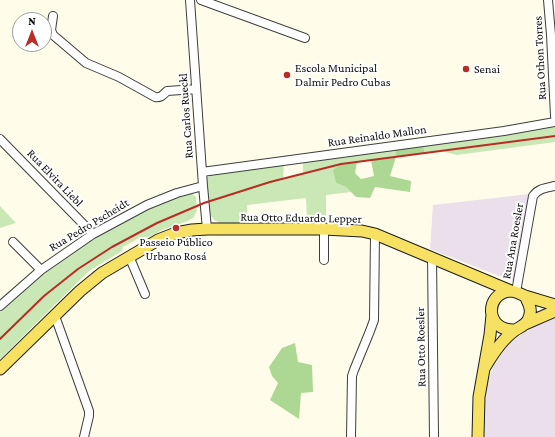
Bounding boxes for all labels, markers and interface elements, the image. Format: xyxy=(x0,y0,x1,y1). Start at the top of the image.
north arrow xyxy=(12,12,52,52)
text: N xyxy=(28,15,36,27)
street label: Rua Othon Torres xyxy=(531,16,549,100)
place label: Escola Municipal Dalmir Pedro Cubas xyxy=(295,61,390,89)
place label: Senai xyxy=(474,62,500,76)
marker: Senai xyxy=(461,64,471,74)
marker: Escola Municipal Dalmir Pedro Cubas xyxy=(282,70,292,80)
street label: Rua Carlos Rueckl xyxy=(176,73,196,159)
street label: Rua Reinaldo Mallon xyxy=(327,122,427,150)
street label: Rua Elvira Liebl xyxy=(24,146,86,210)
street label: Rua Pedro Pscheidt xyxy=(46,195,132,255)
street label: Rua Ana Roesler xyxy=(499,202,527,280)
street label: Rua Otto Eduardo Lepper xyxy=(240,210,362,226)
marker: Passeio Público Urbano Rosá xyxy=(171,223,181,233)
place label: Passeio Público Urbano Rosá xyxy=(139,235,213,263)
street label: Rua Otto Roesler xyxy=(413,307,429,387)

